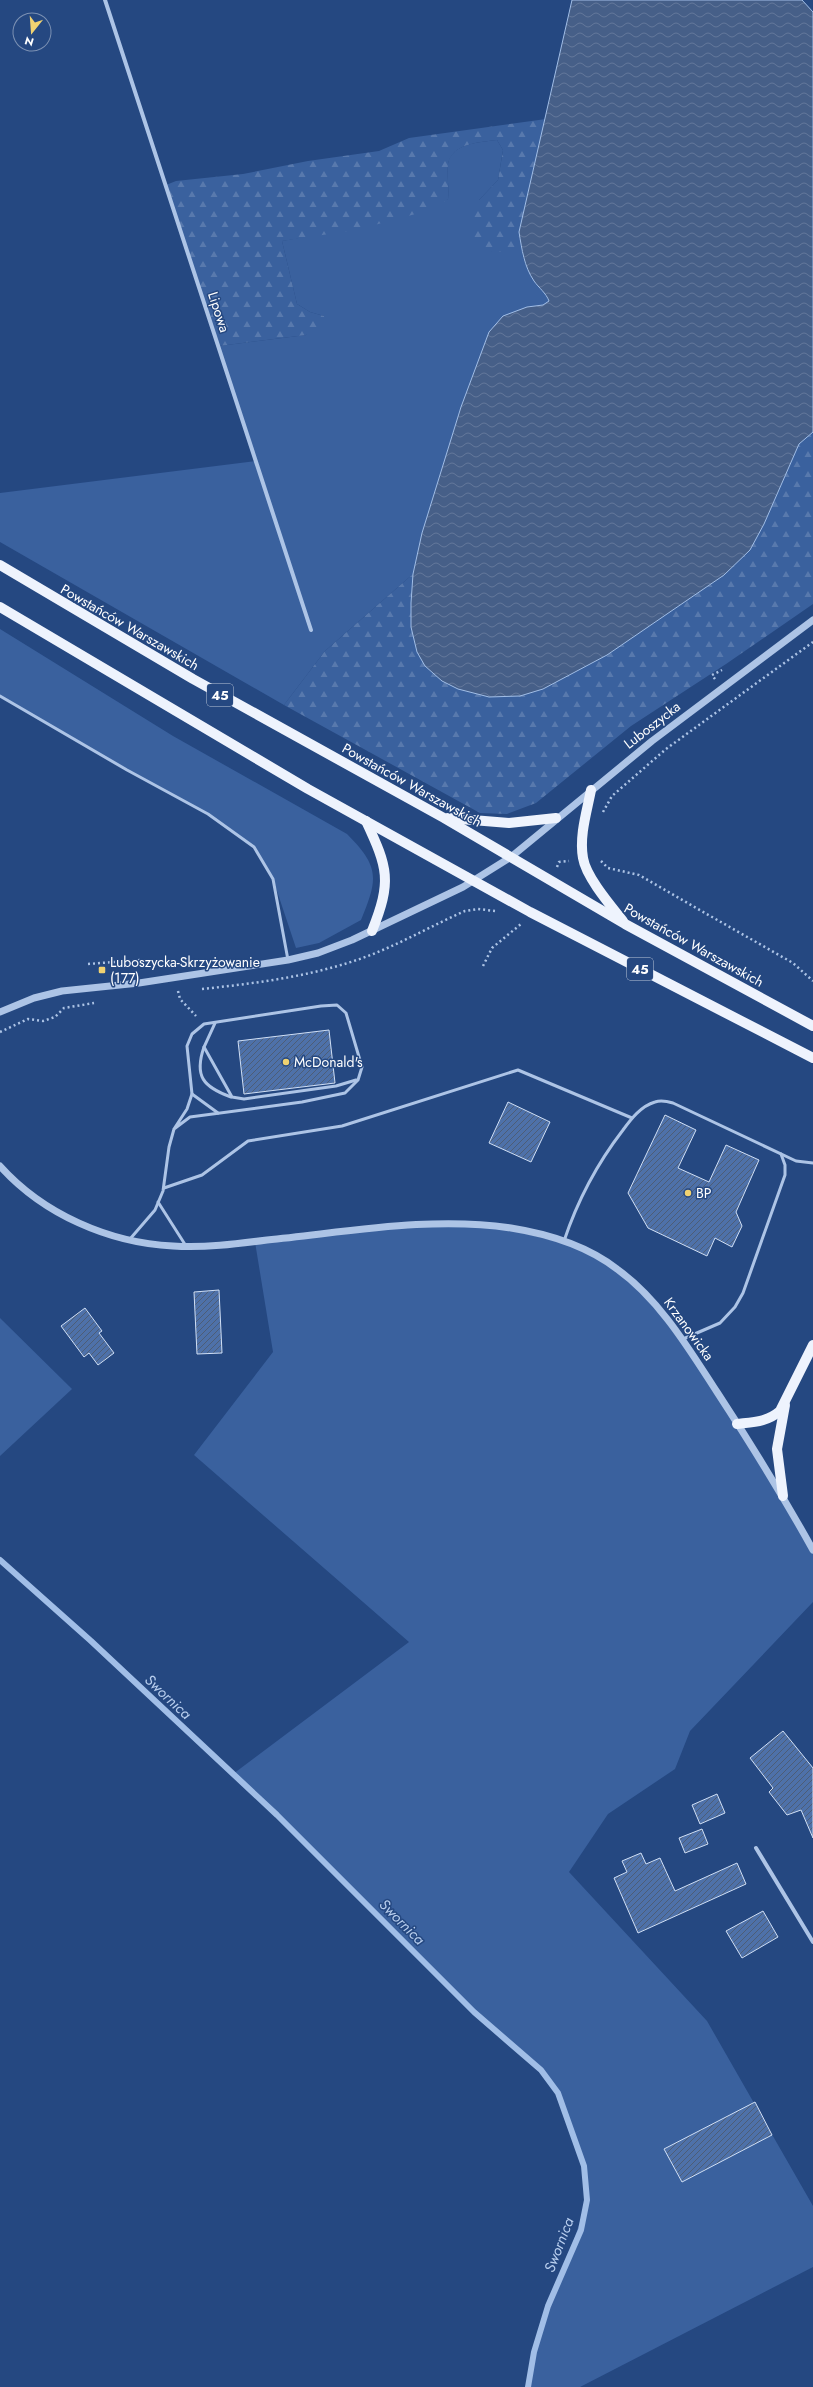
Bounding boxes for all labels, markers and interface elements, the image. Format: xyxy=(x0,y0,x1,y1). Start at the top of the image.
north arrow xyxy=(12,12,52,52)
text: N xyxy=(23,33,36,50)
street label: Lipowa xyxy=(203,289,235,335)
street label: Powstańców Warszawskich xyxy=(57,579,203,675)
road number: 45 xyxy=(207,684,233,706)
street label: Luboszycka xyxy=(620,697,684,753)
street label: Powstańców Warszawskich xyxy=(339,738,485,832)
street label: Powstańców Warszawskich xyxy=(621,898,767,992)
place label: Luboszycka-Skrzyżowanie (177) xyxy=(110,952,260,988)
road number: 45 xyxy=(627,958,653,980)
marker: Luboszycka-Skrzyżowanie (177) xyxy=(97,965,107,975)
place label: McDonald's xyxy=(294,1052,363,1072)
marker: McDonald's xyxy=(281,1057,291,1067)
place label: BP xyxy=(696,1183,712,1203)
marker: BP xyxy=(683,1188,693,1198)
street label: Krzanowicka xyxy=(659,1293,719,1365)
water label: Swornica xyxy=(140,1669,197,1725)
water label: Swornica xyxy=(374,1894,431,1951)
water label: Swornica xyxy=(538,2214,580,2276)

